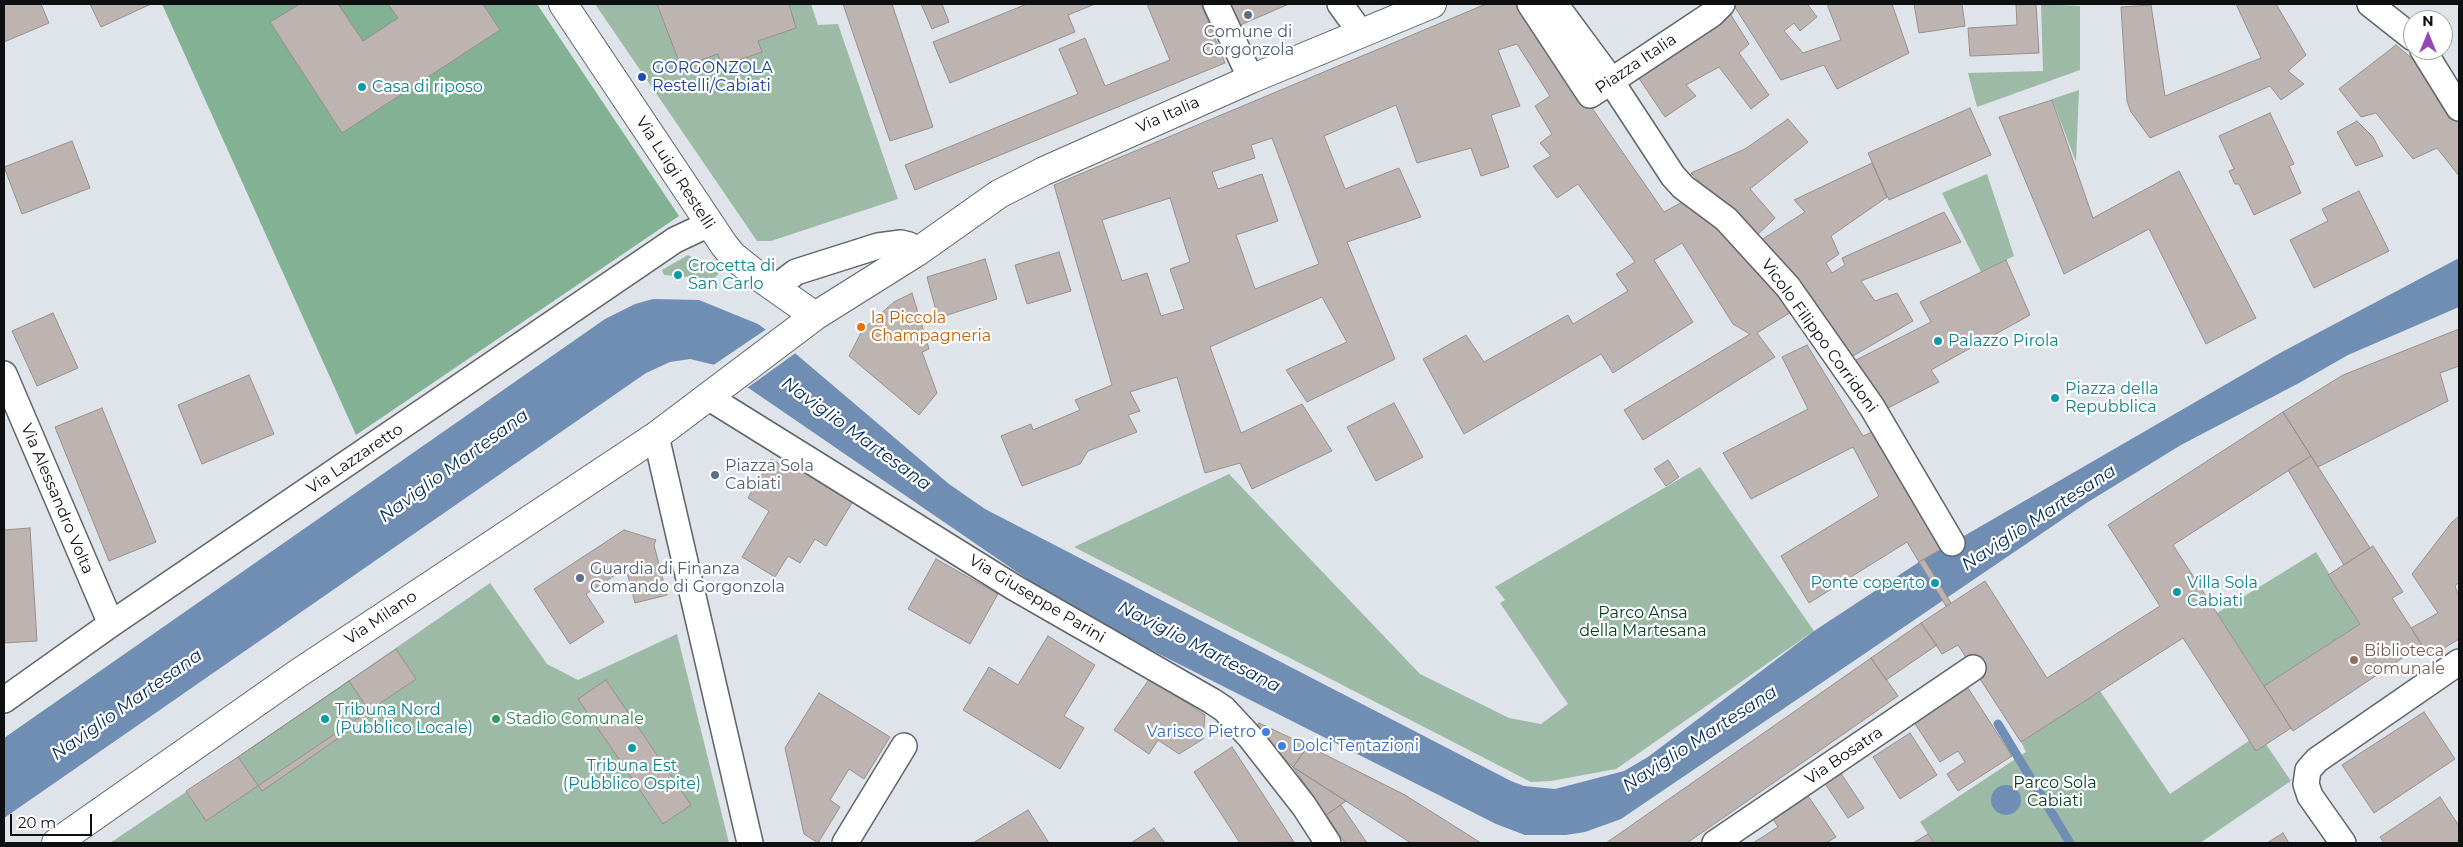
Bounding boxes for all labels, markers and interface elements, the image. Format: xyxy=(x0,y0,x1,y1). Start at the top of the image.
marker: Comune di Gorgonzola xyxy=(1242,9,1254,21)
north arrow xyxy=(2403,10,2453,60)
text: N xyxy=(2422,12,2434,30)
place label: Comune di Gorgonzola xyxy=(1202,22,1294,60)
street label: Piazza Italia xyxy=(1592,30,1680,98)
place label: GORGONZOLA Restelli/Cabiati xyxy=(652,58,773,96)
marker: GORGONZOLA Restelli/Cabiati xyxy=(636,71,648,83)
place label: Casa di riposo xyxy=(372,77,483,97)
marker: Casa di riposo xyxy=(356,81,368,93)
street label: Via Italia xyxy=(1133,93,1203,137)
street label: Via Luigi Restelli xyxy=(631,113,719,233)
street label: Vicolo Filippo Corridoni xyxy=(1757,255,1881,417)
place label: Crocetta di San Carlo xyxy=(688,256,775,294)
marker: Crocetta di San Carlo xyxy=(672,269,684,281)
place label: la Piccola Champagneria xyxy=(871,308,991,346)
marker: la Piccola Champagneria xyxy=(855,321,867,333)
place label: Palazzo Pirola xyxy=(1948,331,2059,351)
marker: Palazzo Pirola xyxy=(1932,335,1944,347)
water label: Naviglio Martesana xyxy=(777,372,935,496)
place label: Piazza della Repubblica xyxy=(2065,379,2159,417)
marker: Piazza della Repubblica xyxy=(2049,392,2061,404)
water label: Naviglio Martesana xyxy=(375,404,533,528)
street label: Via Lazzaretto xyxy=(303,420,407,498)
street label: Via Alessandro Volta xyxy=(17,421,97,577)
place label: Piazza Sola Cabiati xyxy=(725,456,814,494)
water label: Naviglio Martesana xyxy=(1958,460,2120,576)
marker: Piazza Sola Cabiati xyxy=(709,469,721,481)
street label: Via Giuseppe Parini xyxy=(965,551,1109,647)
place label: Guardia di Finanza Comando di Gorgonzola xyxy=(590,559,785,597)
marker: Guardia di Finanza Comando di Gorgonzola xyxy=(574,572,586,584)
place label: Ponte coperto xyxy=(1811,573,1925,593)
place label: Villa Sola Cabiati xyxy=(2187,573,2258,611)
marker: Ponte coperto xyxy=(1929,577,1941,589)
marker: Villa Sola Cabiati xyxy=(2171,586,2183,598)
street label: Via Milano xyxy=(341,587,421,649)
water label: Naviglio Martesana xyxy=(1114,597,1284,697)
park label: Parco Ansa della Martesana xyxy=(1579,603,1707,641)
place label: Biblioteca comunale xyxy=(2364,641,2445,679)
water label: Naviglio Martesana xyxy=(47,645,207,765)
marker: Biblioteca comunale xyxy=(2348,654,2360,666)
water label: Naviglio Martesana xyxy=(1619,681,1781,797)
place label: Tribuna Nord (Pubblico Locale) xyxy=(335,700,473,738)
place label: Stadio Comunale xyxy=(506,709,644,729)
marker: Tribuna Nord (Pubblico Locale) xyxy=(319,713,331,725)
marker: Stadio Comunale xyxy=(490,713,502,725)
place label: Varisco Pietro xyxy=(1147,722,1256,742)
street label: Via Bosatra xyxy=(1801,723,1887,789)
marker: Varisco Pietro xyxy=(1260,726,1272,738)
place label: Dolci Tentazioni xyxy=(1292,736,1419,756)
marker: Dolci Tentazioni xyxy=(1276,740,1288,752)
marker: Tribuna Est (Pubblico Ospite) xyxy=(626,742,638,754)
place label: Tribuna Est (Pubblico Ospite) xyxy=(563,756,701,794)
park label: Parco Sola Cabiati xyxy=(2013,773,2097,811)
scale bar xyxy=(12,804,95,836)
text: 20 m xyxy=(18,813,56,832)

